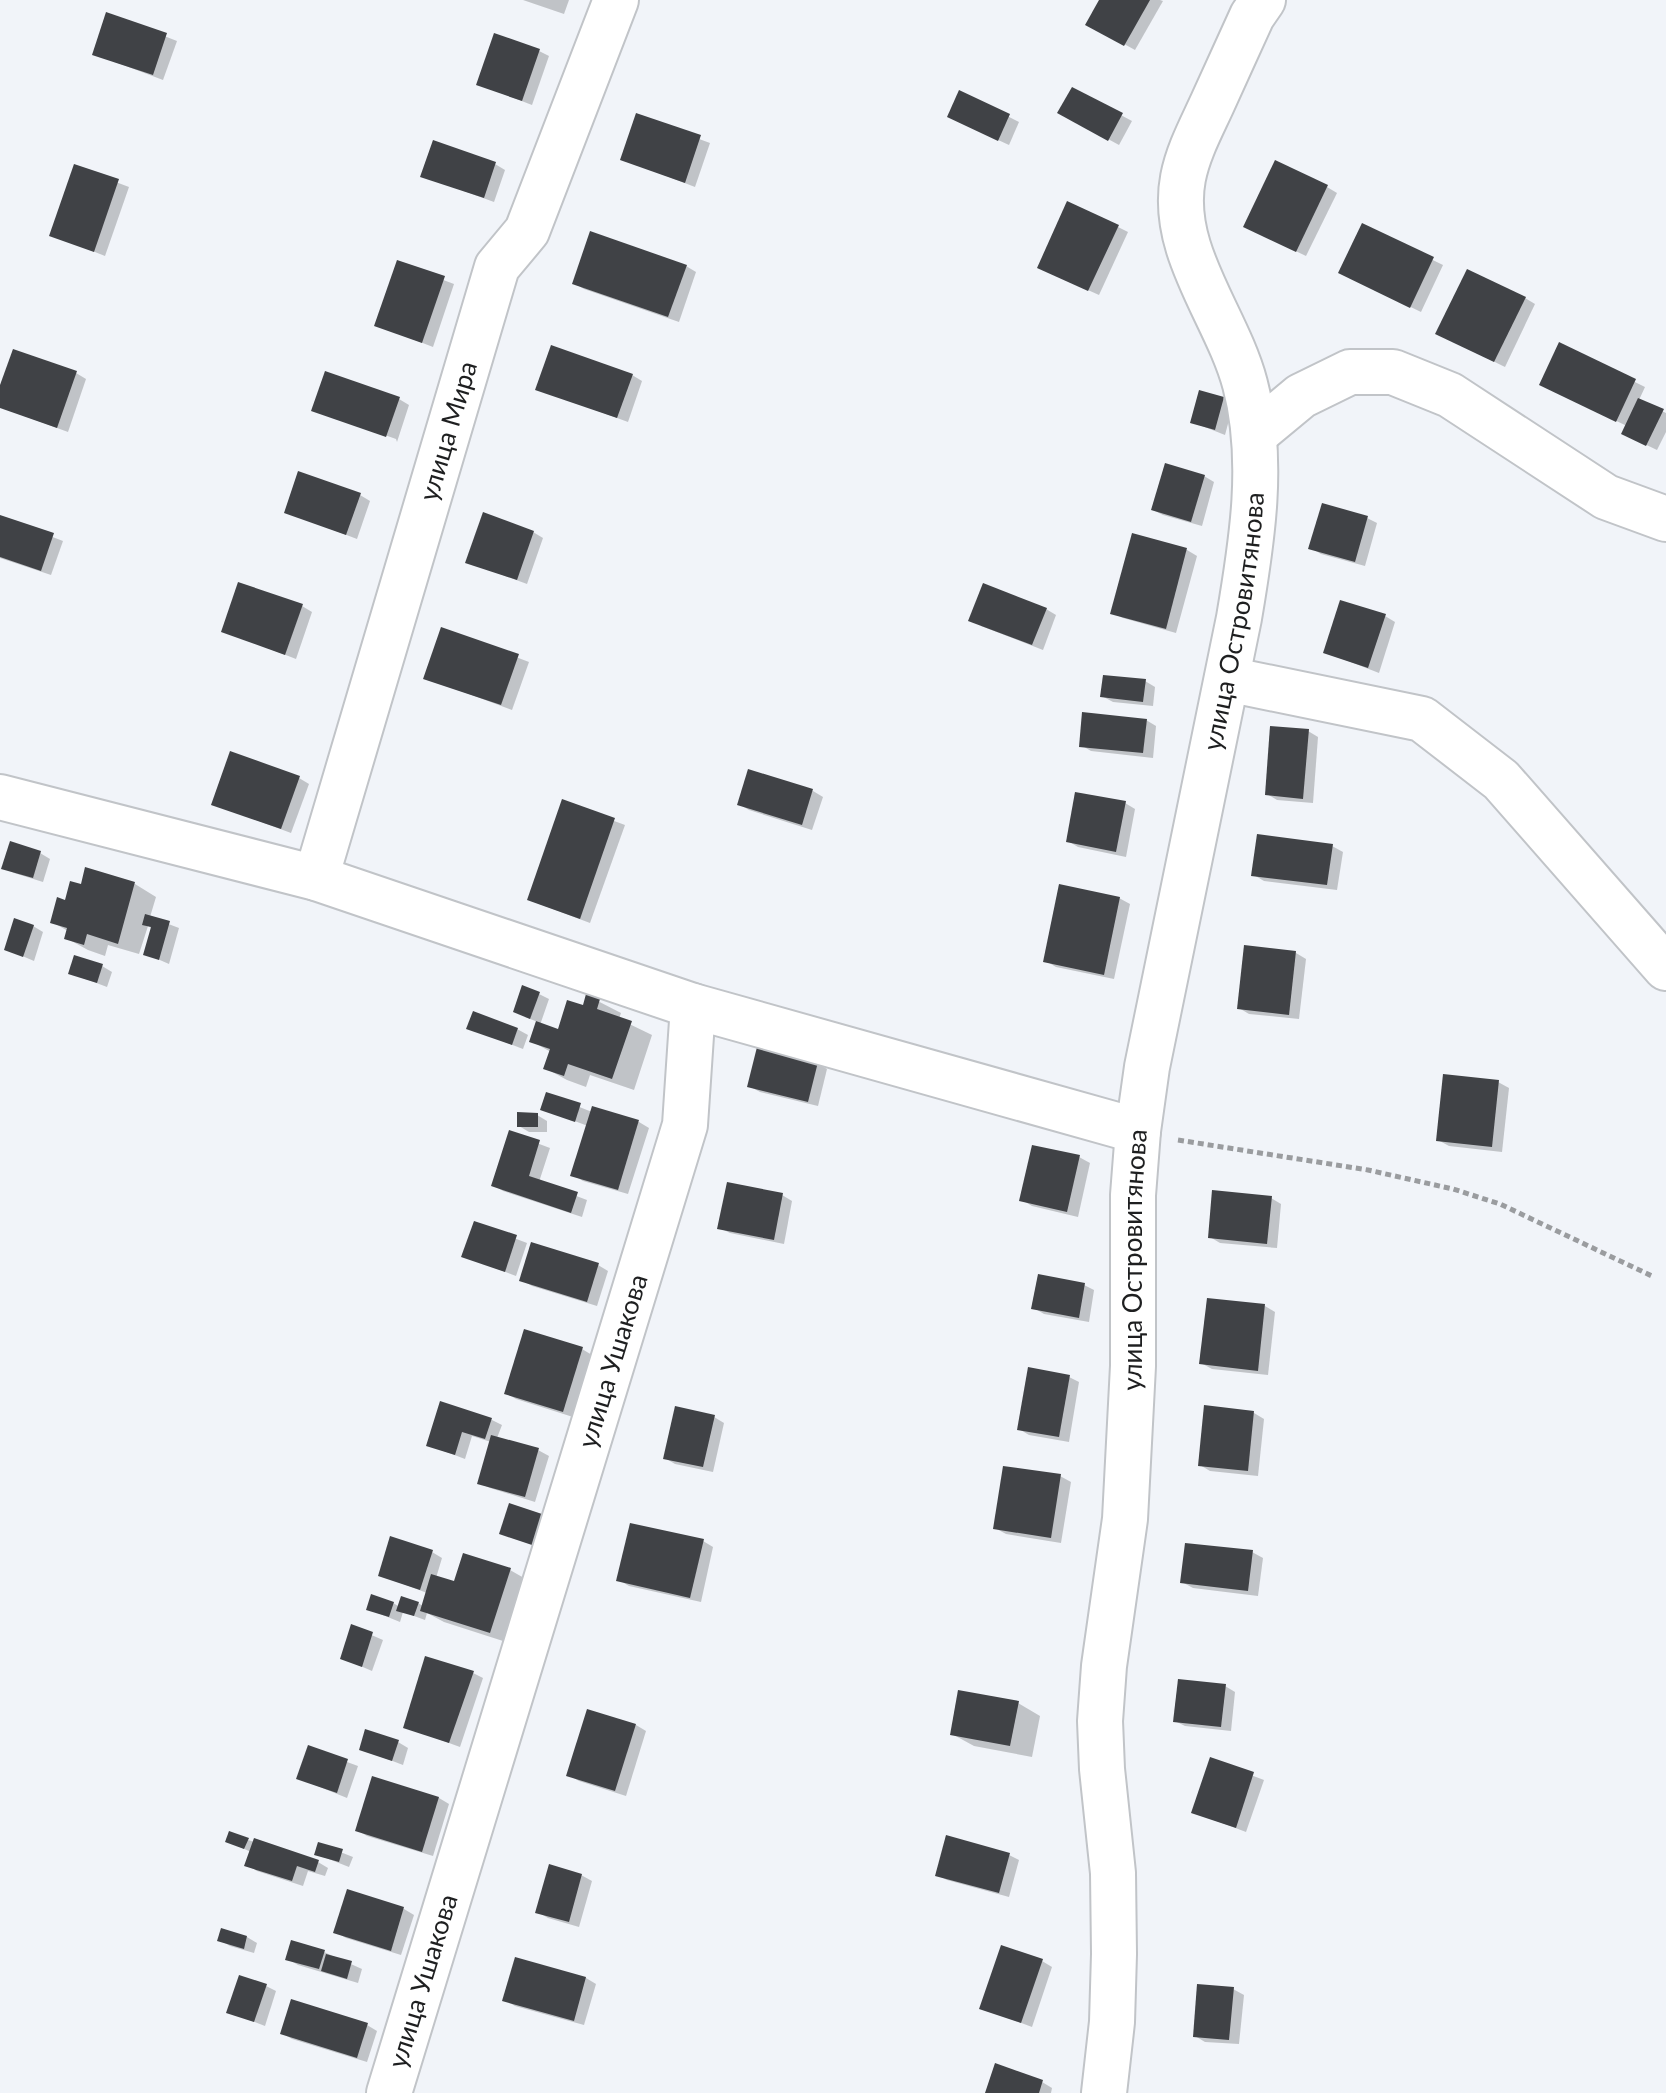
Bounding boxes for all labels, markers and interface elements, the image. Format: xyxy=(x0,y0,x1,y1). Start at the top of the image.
street label: улица Мира xyxy=(412,357,483,505)
street label: улица Островитянова xyxy=(1195,491,1270,753)
street label: улица Островитянова xyxy=(1115,1128,1153,1392)
street label: улица Ушакова xyxy=(570,1270,654,1451)
street label: улица Ушакова xyxy=(380,1890,464,2071)

